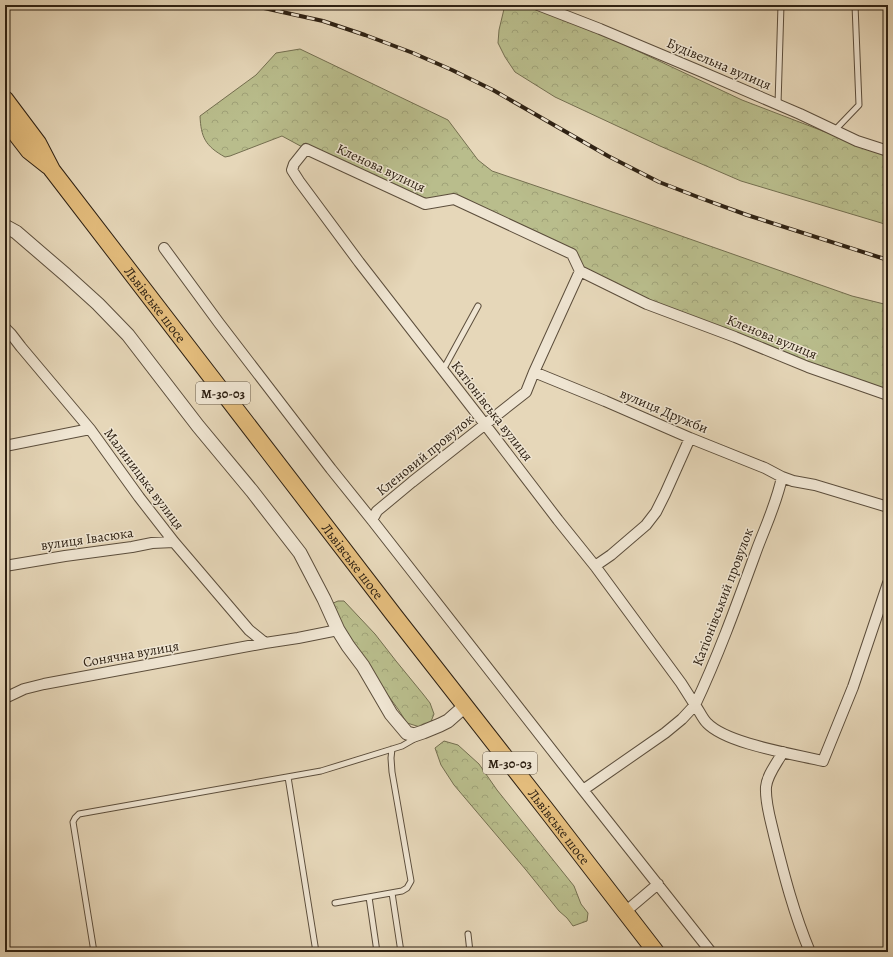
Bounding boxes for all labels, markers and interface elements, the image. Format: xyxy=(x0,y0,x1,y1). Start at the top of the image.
street label: Будівельна вулиця xyxy=(664,33,774,95)
street label: Кленова вулиця xyxy=(333,139,429,197)
street label: Львівське шосе xyxy=(120,262,191,347)
street label: Кленова вулиця xyxy=(724,310,820,364)
street label: Катіонівська вулиця xyxy=(447,357,537,465)
road number: М-30-03 xyxy=(196,382,250,404)
street label: вулиця Дружби xyxy=(617,384,711,438)
street label: Кленовий провулок xyxy=(372,410,478,500)
street label: Малиницька вулиця xyxy=(100,424,189,534)
street label: Львівське шосе xyxy=(317,519,388,603)
street label: вулиця Івасюка xyxy=(39,523,135,555)
street label: Катіонівський провулок xyxy=(688,525,758,669)
street label: Сонячна вулиця xyxy=(81,636,181,672)
road number: М-30-03 xyxy=(483,752,537,774)
street label: Львівське шосе xyxy=(524,785,595,869)

